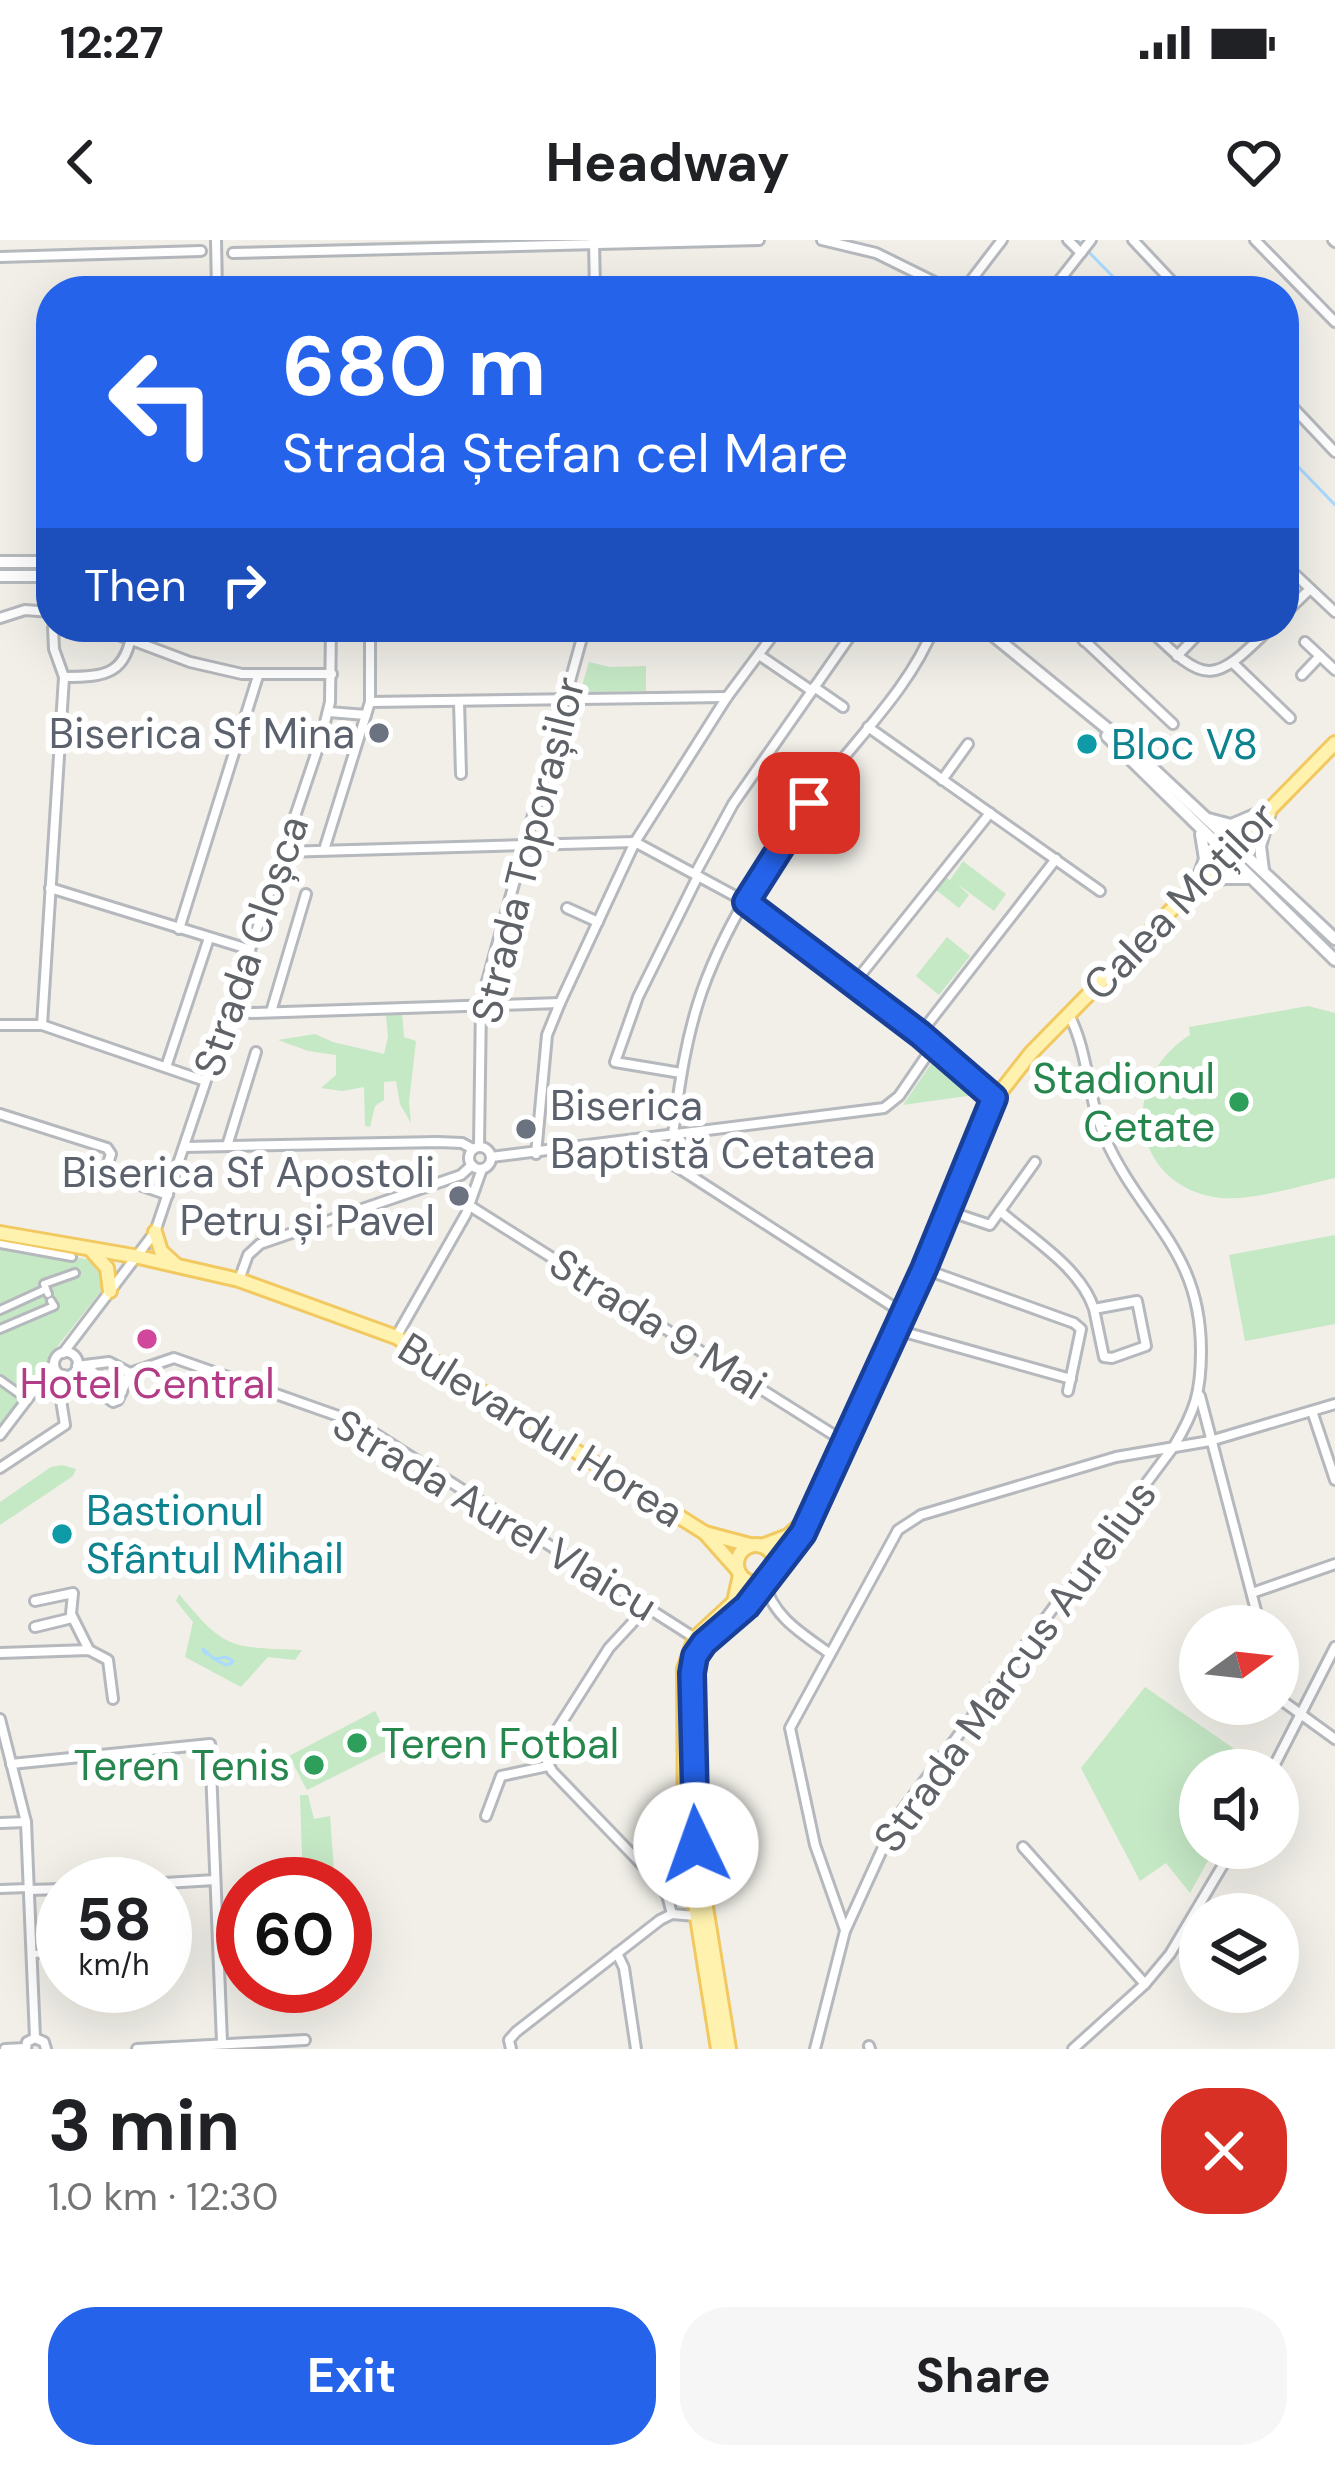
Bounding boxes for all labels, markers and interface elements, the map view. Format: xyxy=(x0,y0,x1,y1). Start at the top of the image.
text: 12:27 xyxy=(60,13,164,72)
text: Headway xyxy=(545,127,790,198)
icon: back xyxy=(48,129,114,195)
icon: heart xyxy=(1221,129,1287,195)
text: 680 m xyxy=(282,312,546,421)
icon: left xyxy=(84,324,240,480)
text: Strada Ștefan cel Mare xyxy=(282,418,848,489)
icon: right xyxy=(211,552,277,618)
text: Then xyxy=(84,556,187,615)
street label: Strada Toporașilor xyxy=(458,671,598,1029)
place label: Biserica Sf Mina xyxy=(49,706,355,761)
place label: Bloc V8 xyxy=(1111,717,1258,772)
marker: Biserica Sf Mina xyxy=(366,720,392,746)
marker: Bloc V8 xyxy=(1074,731,1100,757)
pin xyxy=(758,752,860,854)
icon: arrive xyxy=(776,770,842,836)
street label: Calea Moților xyxy=(1071,790,1289,1012)
street label: Strada Cloșca xyxy=(181,808,321,1084)
place label: Stadionul Cetate xyxy=(1032,1051,1215,1154)
place label: Biserica Baptistă Cetatea xyxy=(550,1078,875,1181)
marker: Stadionul Cetate xyxy=(1226,1089,1252,1115)
marker: Biserica Baptistă Cetatea xyxy=(513,1116,539,1142)
place label: Biserica Sf Apostoli Petru și Pavel xyxy=(62,1145,435,1248)
marker: Biserica Sf Apostoli Petru și Pavel xyxy=(446,1183,472,1209)
street label: Strada 9 Mai xyxy=(539,1236,777,1412)
street label: Bulevardul Horea xyxy=(388,1320,694,1540)
marker: Hotel Central xyxy=(134,1326,160,1352)
place label: Hotel Central xyxy=(19,1356,275,1411)
street label: Strada Aurel Vlaicu xyxy=(323,1396,667,1634)
street label: Strada Marcus Aurelius xyxy=(861,1469,1169,1863)
place label: Bastionul Sfântul Mihail xyxy=(86,1483,344,1586)
marker: Bastionul Sfântul Mihail xyxy=(49,1521,75,1547)
north arrow xyxy=(1179,1605,1299,1725)
map controls xyxy=(1179,1605,1299,2013)
place label: Teren Fotbal xyxy=(381,1716,619,1771)
marker: Teren Fotbal xyxy=(344,1730,370,1756)
place label: Teren Tenis xyxy=(74,1738,290,1793)
button: sound xyxy=(1179,1749,1299,1869)
marker: Teren Tenis xyxy=(301,1752,327,1778)
position arrow xyxy=(633,1782,759,1908)
speed limit sign: 60 xyxy=(216,1857,372,2013)
text: 58 xyxy=(76,1880,152,1959)
button: layers xyxy=(1179,1893,1299,2013)
text: km/h xyxy=(79,1945,149,1984)
text: 3 min xyxy=(48,2079,240,2172)
button: close xyxy=(1161,2088,1287,2214)
text: 1.0 km · 12:30 xyxy=(48,2171,279,2222)
button: Exit xyxy=(48,2307,656,2445)
button: Share xyxy=(680,2307,1287,2445)

